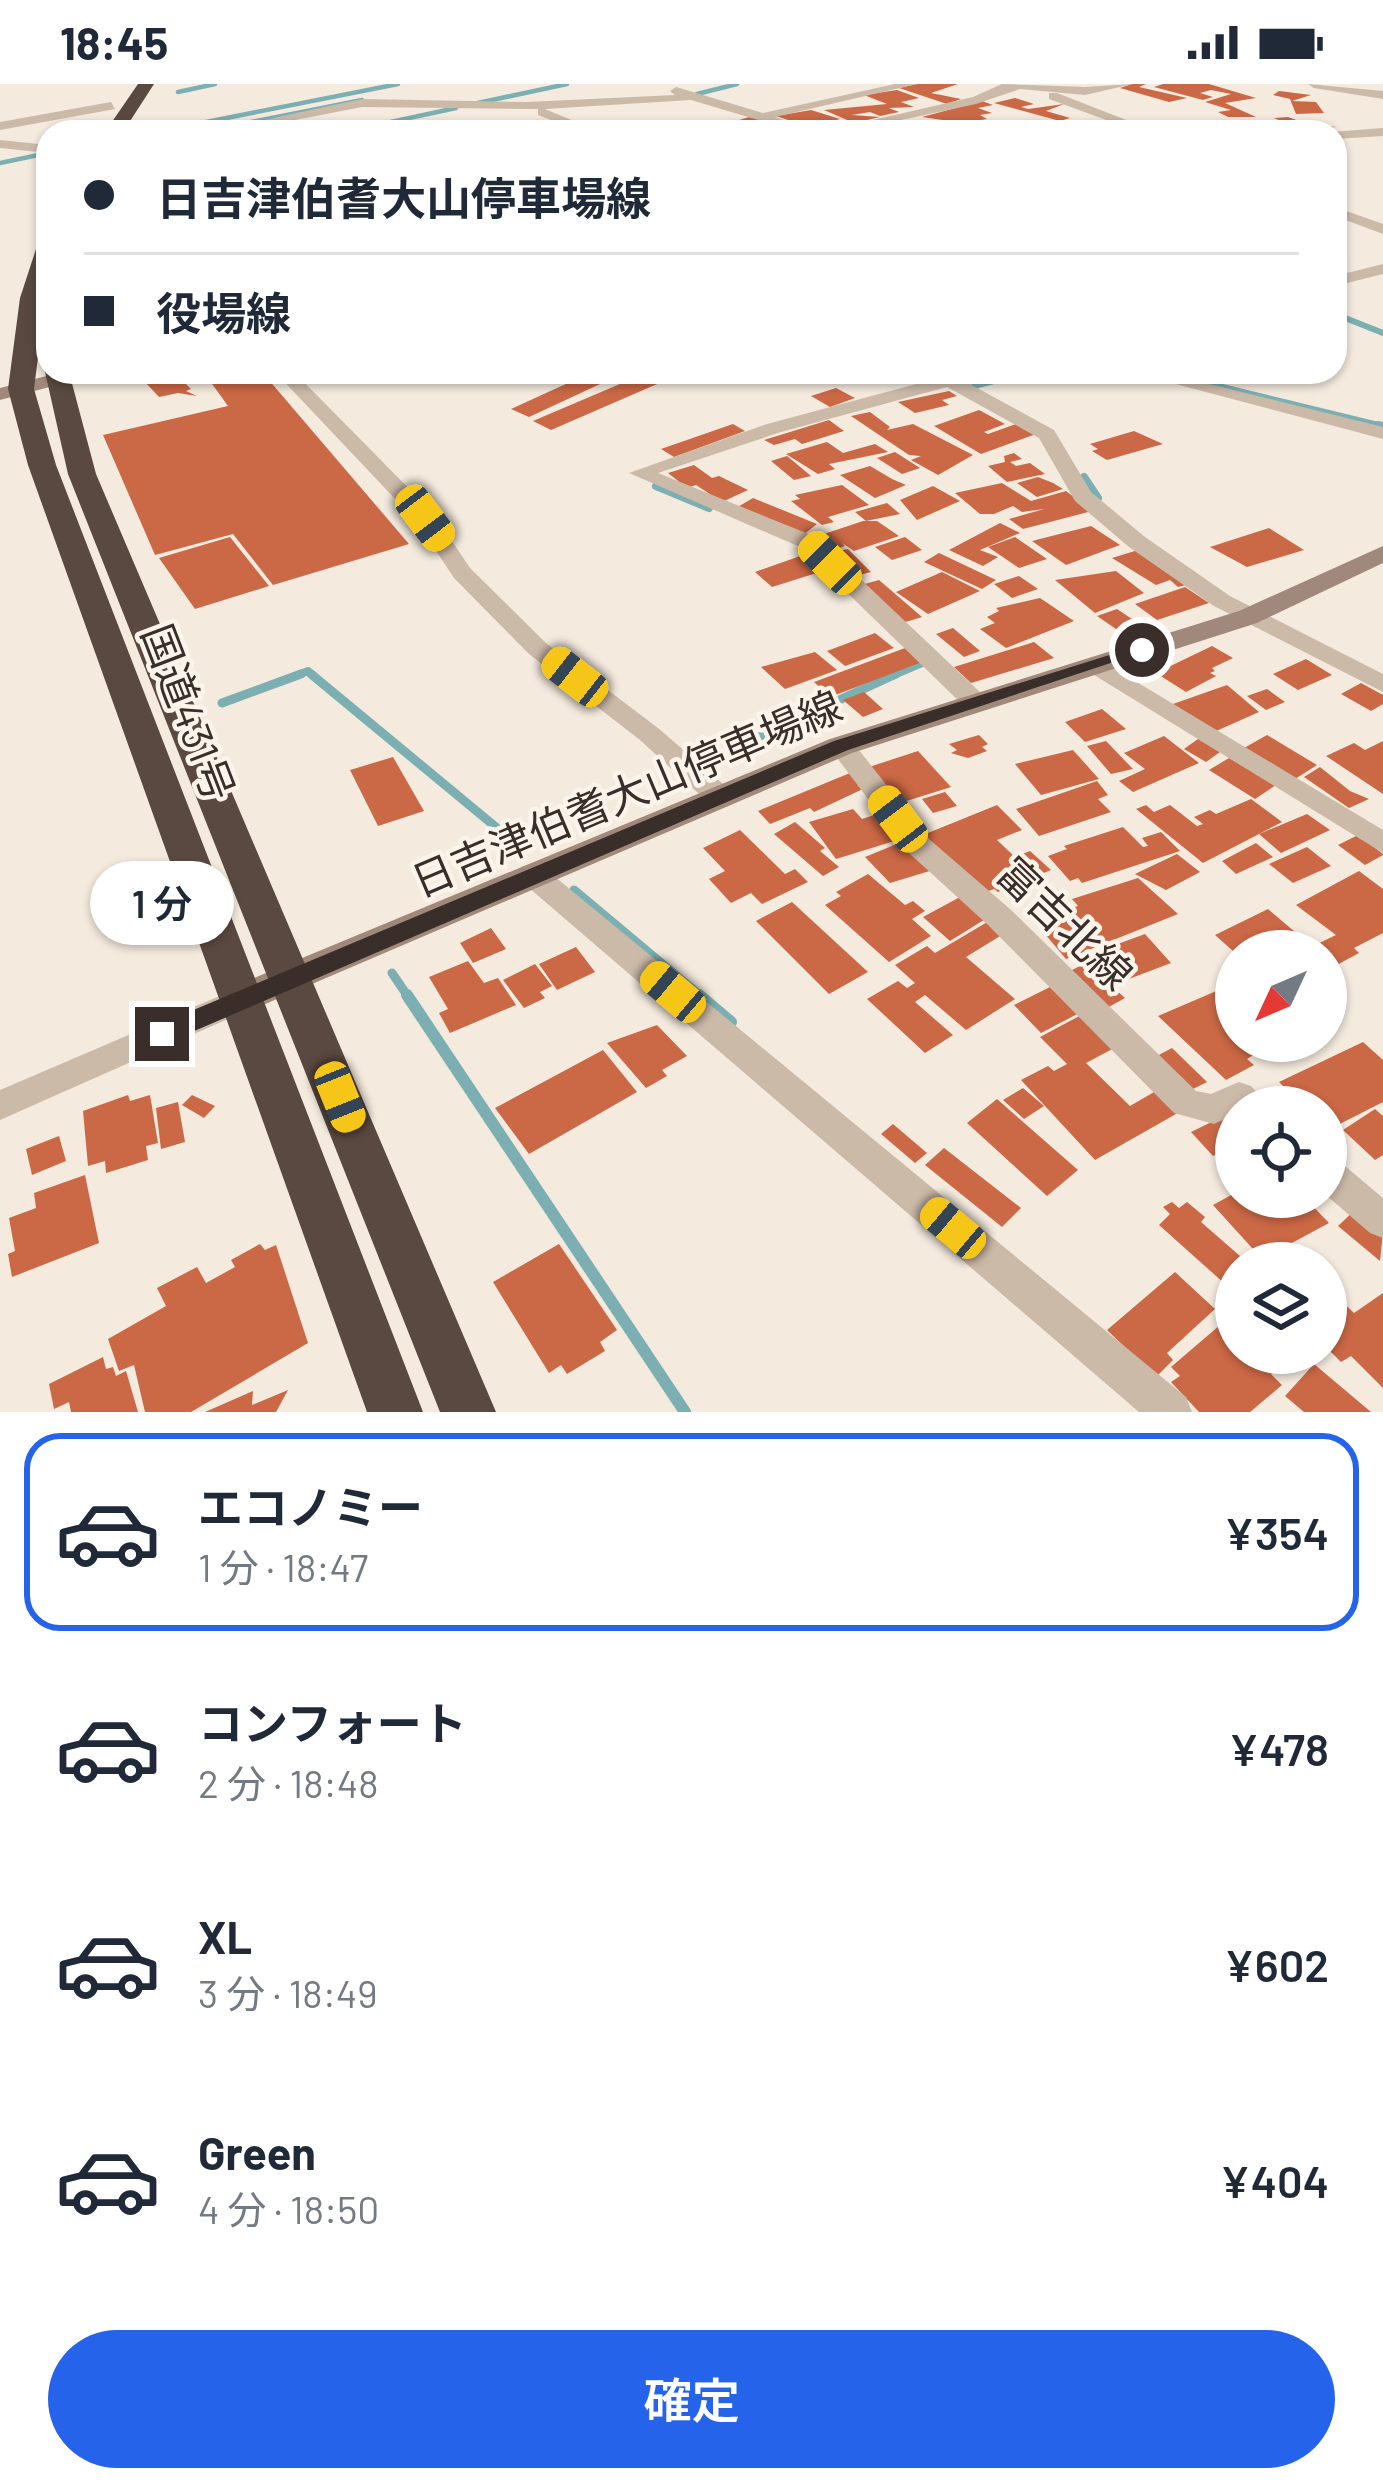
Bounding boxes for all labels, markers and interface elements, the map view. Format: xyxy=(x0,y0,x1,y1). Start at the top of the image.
text: 18:45 xyxy=(60,15,168,69)
text: 日吉津伯耆大山停車場線 xyxy=(156,170,651,224)
text: 役場線 xyxy=(156,285,291,339)
car xyxy=(389,478,461,558)
car xyxy=(792,525,868,601)
street label: 国道431号 xyxy=(133,617,247,807)
route start xyxy=(1115,623,1169,677)
car xyxy=(536,641,614,713)
street label: 日吉津伯耆大山停車場線 xyxy=(404,679,848,905)
car xyxy=(862,779,934,859)
street label: 富吉北線 xyxy=(988,846,1144,998)
callout: 1 分 xyxy=(90,860,234,944)
text: 1 分 xyxy=(132,879,192,926)
north arrow xyxy=(1215,930,1347,1062)
map controls xyxy=(1215,930,1347,1374)
car xyxy=(634,955,712,1029)
route end xyxy=(135,1007,189,1061)
car xyxy=(310,1057,370,1137)
button: locate xyxy=(1215,1086,1347,1218)
car xyxy=(914,1191,992,1265)
button: layers xyxy=(1215,1242,1347,1374)
icon: car xyxy=(54,1478,162,1586)
text: エコノミー xyxy=(198,1479,423,1533)
text: ¥354 xyxy=(1224,1505,1329,1559)
text: 1 分 · 18:47 xyxy=(198,1543,368,1590)
icon: car xyxy=(54,1694,162,1802)
text: コンフォート xyxy=(198,1695,467,1749)
text: ¥478 xyxy=(1228,1721,1329,1775)
text: 2 分 · 18:48 xyxy=(198,1759,379,1806)
text: XL xyxy=(198,1909,252,1963)
icon: car xyxy=(54,1910,162,2018)
text: ¥602 xyxy=(1224,1937,1329,1991)
text: 3 分 · 18:49 xyxy=(198,1969,378,2016)
text: Green xyxy=(198,2125,316,2179)
icon: car xyxy=(54,2126,162,2234)
text: ¥404 xyxy=(1220,2153,1329,2207)
text: 4 分 · 18:50 xyxy=(198,2185,379,2232)
button: 確定 xyxy=(48,2330,1335,2468)

